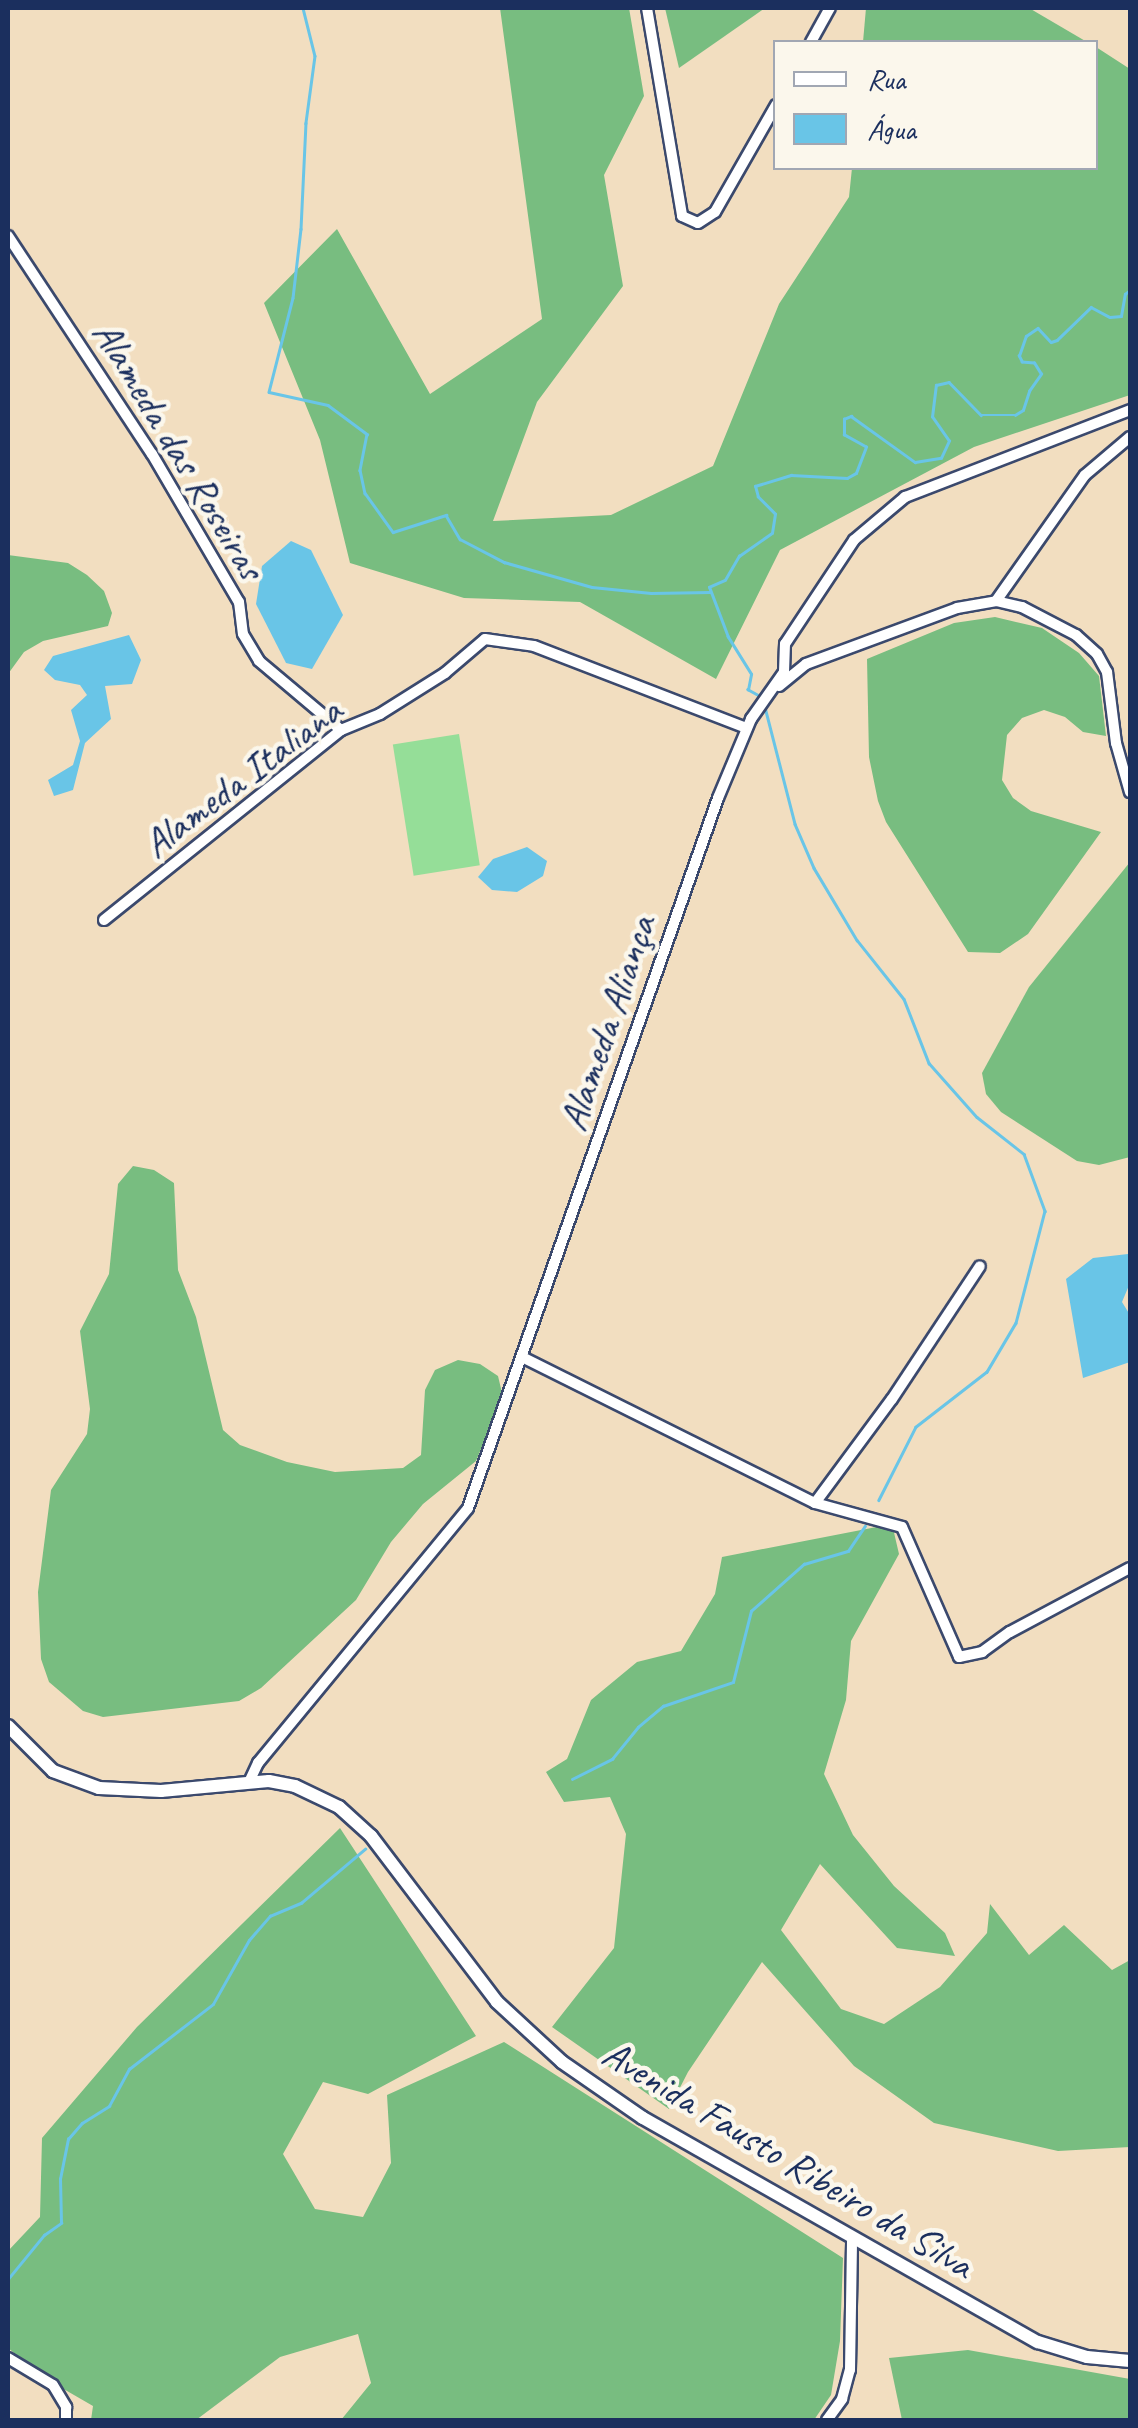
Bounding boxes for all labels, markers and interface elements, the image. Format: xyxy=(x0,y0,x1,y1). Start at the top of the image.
legend xyxy=(773,40,1098,170)
text: Rua xyxy=(867,60,905,98)
text: Água xyxy=(867,110,916,148)
street label: Alameda das Roseiras xyxy=(82,311,276,589)
street label: Alameda Italiana xyxy=(133,687,351,867)
street label: Alameda Aliança xyxy=(548,909,666,1137)
street label: Avenida Fausto Ribeiro da Silva xyxy=(593,2029,983,2289)

